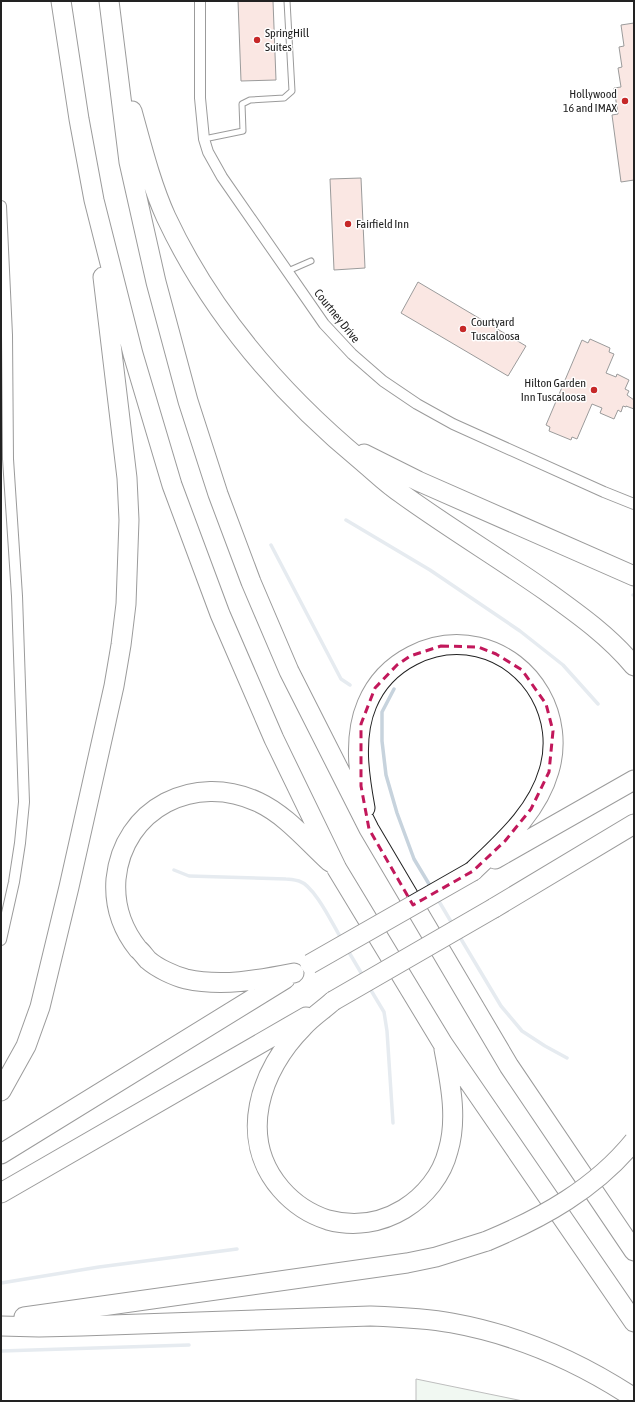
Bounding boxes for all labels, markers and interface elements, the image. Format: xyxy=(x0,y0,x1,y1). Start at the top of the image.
place label: SpringHill Suites xyxy=(265,26,310,54)
marker: SpringHill Suites xyxy=(252,35,262,45)
place label: Hollywood 16 and IMAX xyxy=(563,87,618,115)
marker: Hollywood 16 and IMAX xyxy=(620,96,630,106)
place label: Fairfield Inn xyxy=(356,217,409,231)
marker: Fairfield Inn xyxy=(343,219,353,229)
street label: Courtney Drive xyxy=(311,286,363,346)
place label: Courtyard Tuscaloosa xyxy=(471,315,520,343)
marker: Courtyard Tuscaloosa xyxy=(458,324,468,334)
place label: Hilton Garden Inn Tuscaloosa xyxy=(521,376,586,404)
marker: Hilton Garden Inn Tuscaloosa xyxy=(589,385,599,395)

